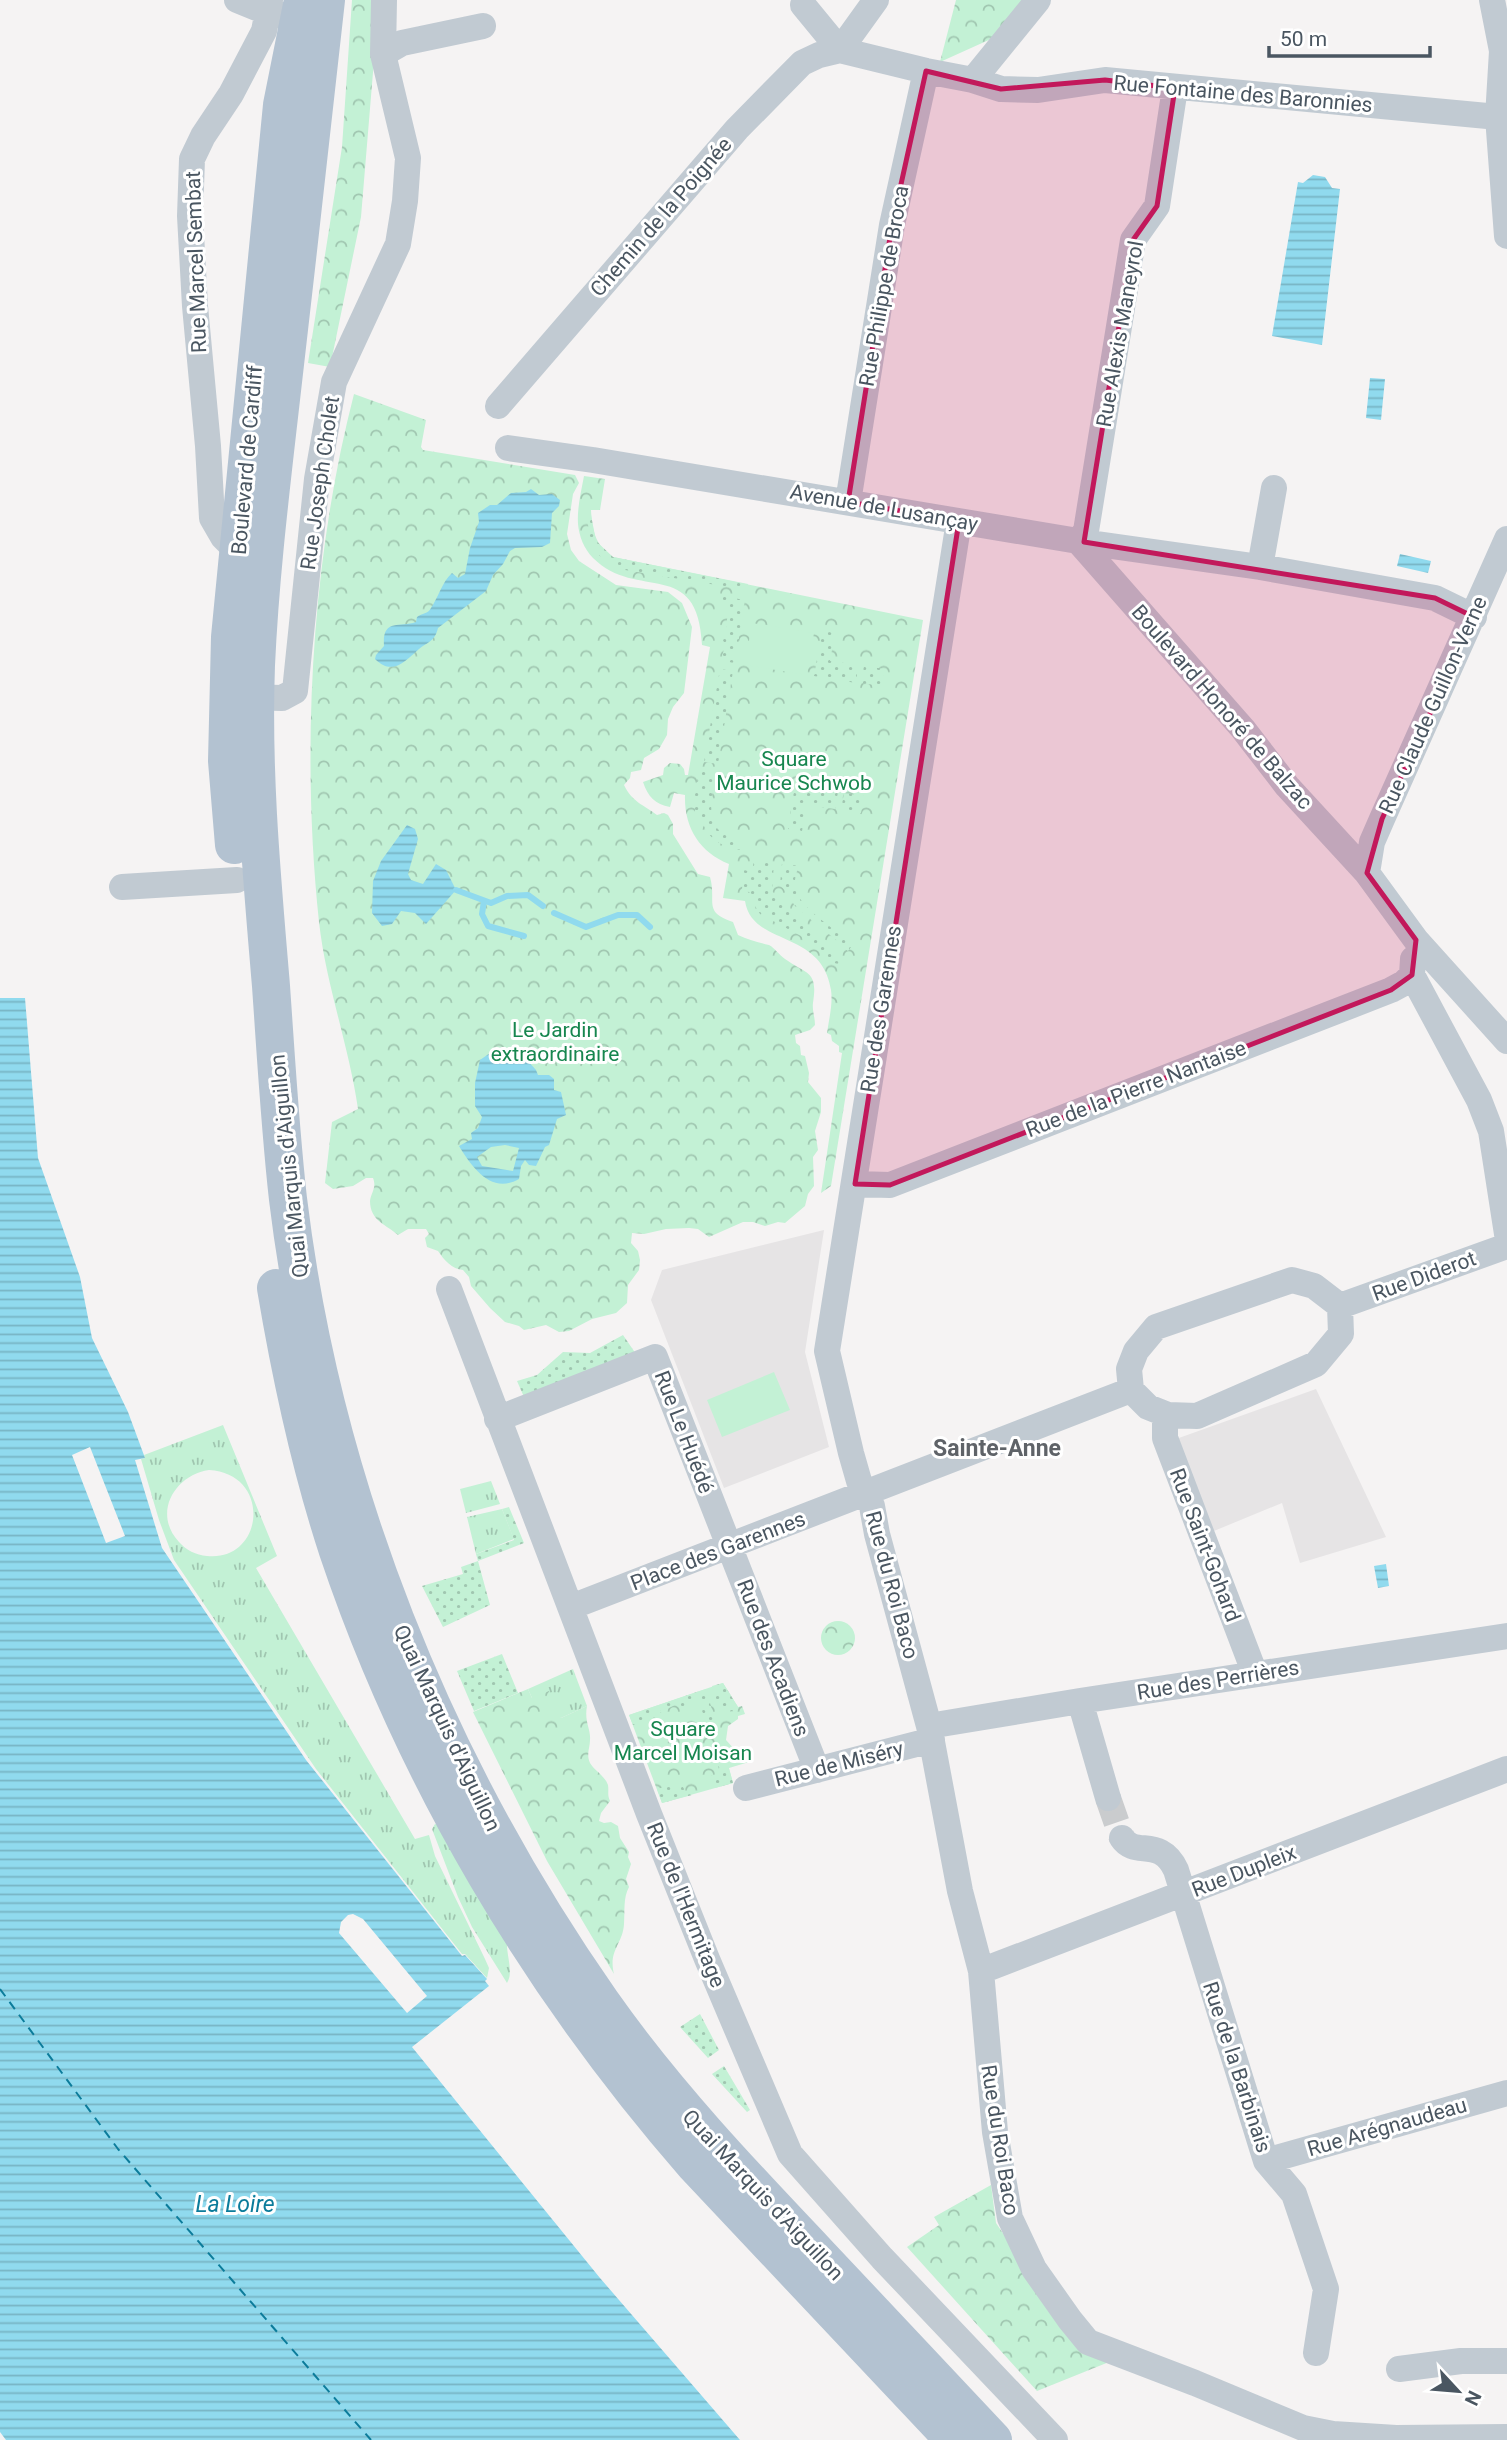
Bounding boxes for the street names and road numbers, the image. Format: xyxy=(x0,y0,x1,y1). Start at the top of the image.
street label: Rue Fontaine des Baronnies xyxy=(1113,71,1373,117)
street label: Chemin de la Poignée xyxy=(586,133,736,301)
street label: Rue Marcel Sembat xyxy=(181,170,211,353)
street label: Rue Philippe de Broca xyxy=(855,184,913,388)
street label: Rue Alexis Maneyrol xyxy=(1092,239,1148,429)
street label: Boulevard de Cardiff xyxy=(227,364,267,556)
street label: Rue Joseph Cholet xyxy=(296,394,344,571)
street label: Avenue de Lusançay xyxy=(788,480,980,536)
street label: Rue Claude Guillon-Verne xyxy=(1374,593,1492,817)
street label: Boulevard Honoré de Balzac xyxy=(1127,600,1317,814)
street label: Rue des Garennes xyxy=(856,924,906,1094)
street label: Rue de la Pierre Nantaise xyxy=(1022,1036,1250,1142)
street label: Quai Marquis d'Aiguillon xyxy=(265,1053,313,1279)
street label: Rue Diderot xyxy=(1369,1246,1479,1306)
street label: Rue Le Huédé xyxy=(650,1367,718,1497)
street label: Rue Saint-Gohard xyxy=(1165,1465,1245,1625)
street label: Place des Garennes xyxy=(627,1507,809,1595)
street label: Rue du Roi Baco xyxy=(861,1508,923,1662)
street label: Rue des Acadiens xyxy=(732,1576,814,1740)
street label: Quai Marquis d'Aiguillon xyxy=(389,1621,505,1835)
street label: Rue des Perrières xyxy=(1135,1655,1301,1705)
street label: Rue de Miséry xyxy=(772,1736,906,1792)
street label: Rue de l'Hermitage xyxy=(642,1819,730,1991)
street label: Rue Dupleix xyxy=(1188,1840,1300,1902)
street label: Rue de la Barbinais xyxy=(1198,1979,1276,2155)
street label: Rue du Roi Baco xyxy=(976,2063,1024,2217)
street label: Rue Arégnaudeau xyxy=(1304,2093,1470,2161)
street label: Quai Marquis d'Aiguillon xyxy=(678,2105,848,2285)

